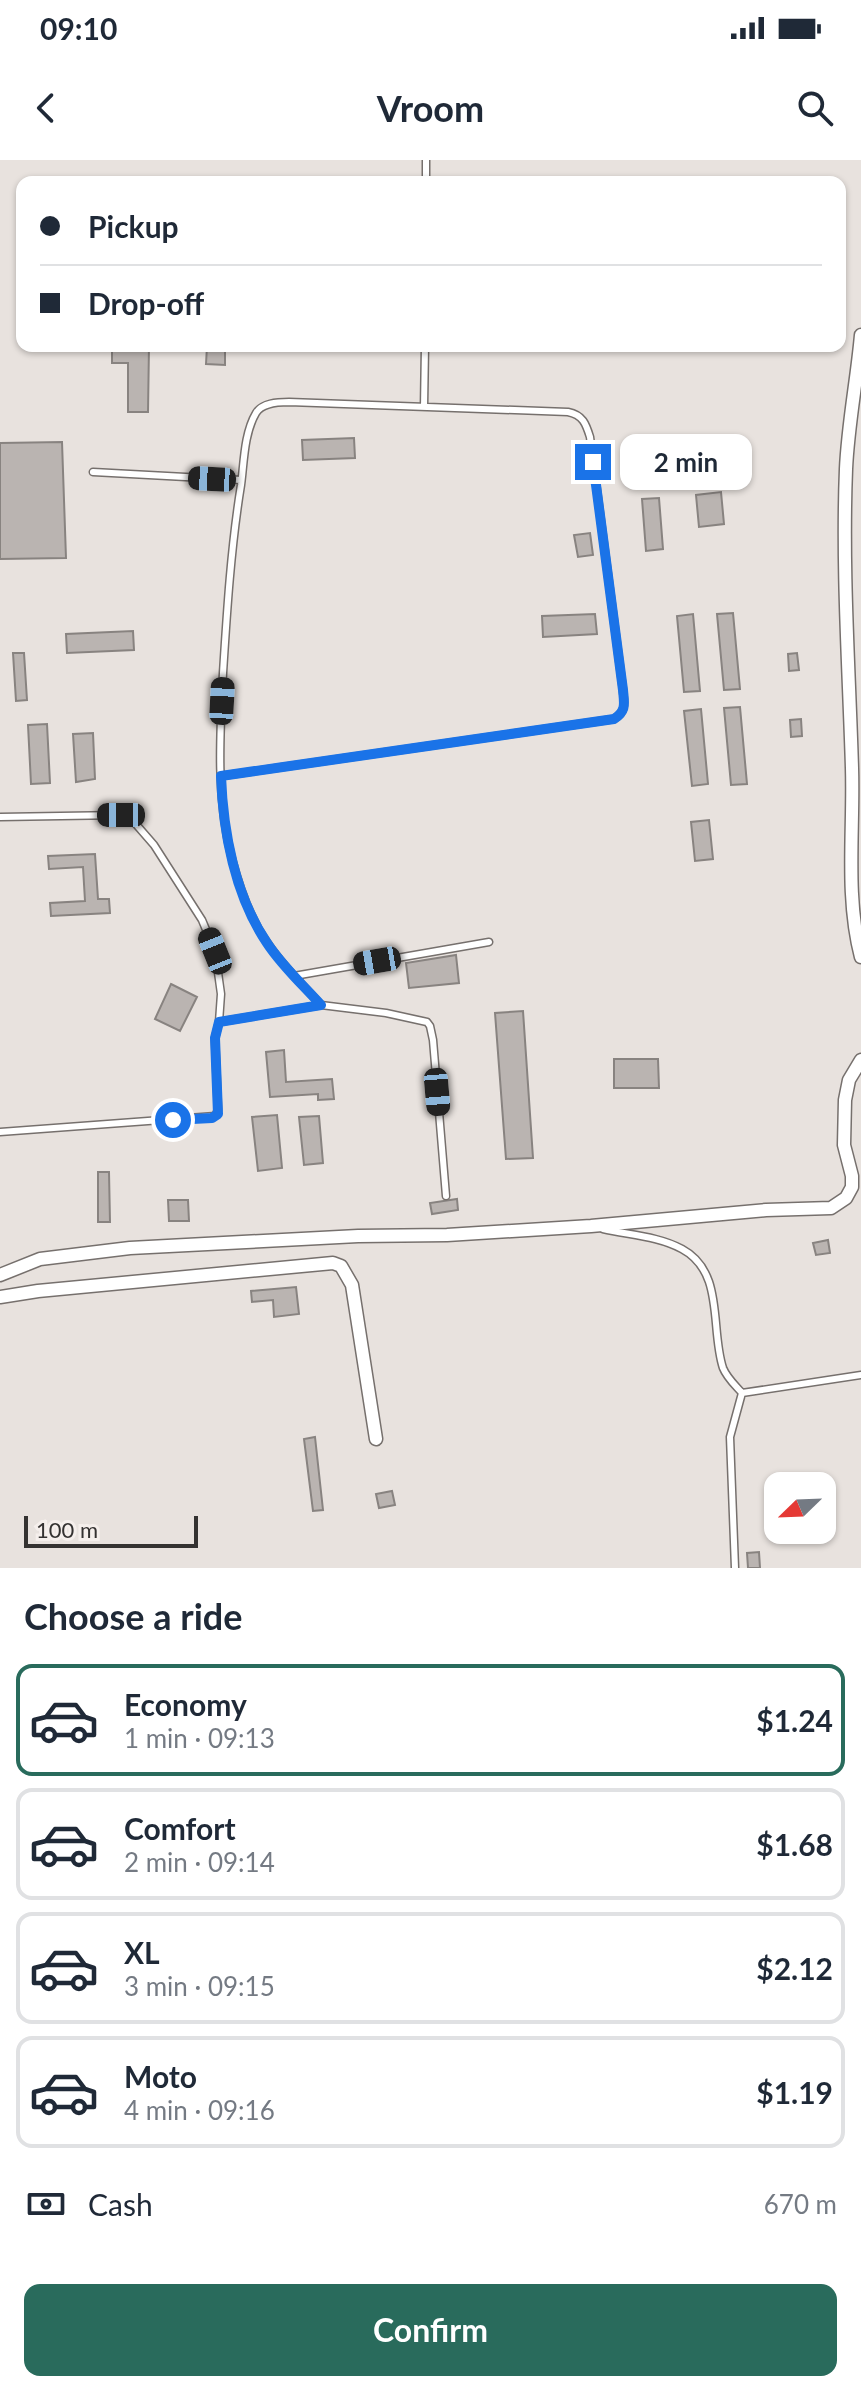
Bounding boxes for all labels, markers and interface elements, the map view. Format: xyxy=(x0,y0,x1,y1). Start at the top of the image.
text: 09:10 xyxy=(40,10,117,46)
icon: back xyxy=(24,86,68,130)
text: Vroom xyxy=(377,86,484,130)
icon: search xyxy=(793,86,837,130)
text: Pickup xyxy=(88,208,179,244)
text: Drop-off xyxy=(88,285,204,321)
callout: 2 min xyxy=(621,434,753,490)
route end xyxy=(575,444,611,480)
text: 2 min xyxy=(654,446,718,478)
car xyxy=(187,466,237,492)
car xyxy=(209,676,235,726)
car xyxy=(97,803,145,827)
car xyxy=(195,924,235,978)
car xyxy=(351,945,403,977)
car xyxy=(423,1067,451,1117)
route start xyxy=(155,1102,191,1138)
north arrow xyxy=(764,1472,836,1544)
map controls xyxy=(764,1472,836,1544)
scale bar xyxy=(24,1512,198,1548)
text: 100 m xyxy=(36,1516,98,1543)
text: Choose a ride xyxy=(24,1594,243,1638)
icon: car xyxy=(28,1684,100,1756)
text: Economy xyxy=(124,1686,247,1722)
text: $1.24 xyxy=(756,1702,833,1738)
text: 1 min · 09:13 xyxy=(124,1722,275,1754)
icon: car xyxy=(28,1808,100,1880)
text: Comfort xyxy=(124,1810,236,1846)
text: $1.68 xyxy=(756,1826,833,1862)
text: 2 min · 09:14 xyxy=(124,1846,275,1878)
icon: car xyxy=(28,1932,100,2004)
text: XL xyxy=(124,1934,160,1970)
text: $2.12 xyxy=(756,1950,833,1986)
text: 3 min · 09:15 xyxy=(124,1970,275,2002)
icon: car xyxy=(28,2056,100,2128)
text: Moto xyxy=(124,2058,197,2094)
text: $1.19 xyxy=(756,2074,833,2110)
text: 4 min · 09:16 xyxy=(124,2094,275,2126)
icon: cash xyxy=(24,2182,68,2226)
text: Cash xyxy=(88,2186,153,2222)
text: 670 m xyxy=(764,2188,837,2220)
button: Confirm xyxy=(24,2284,837,2376)

